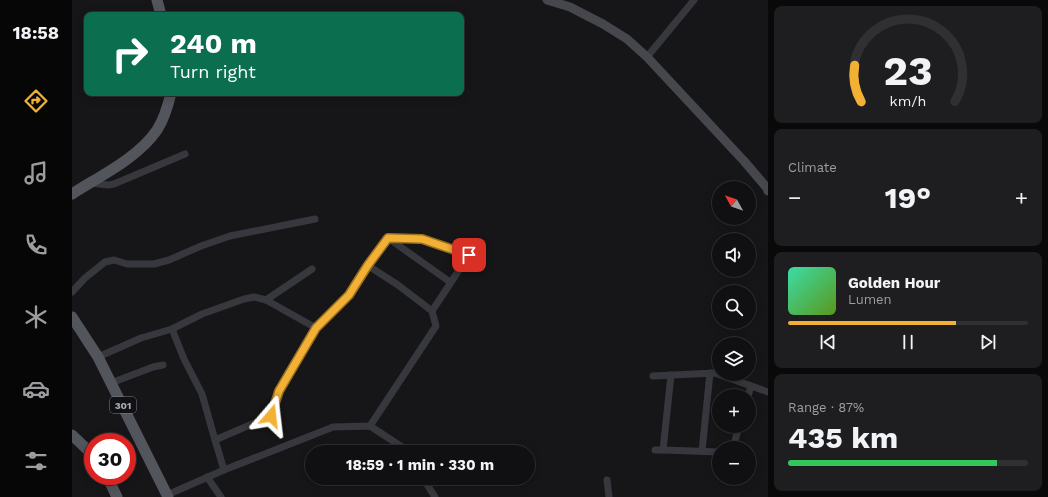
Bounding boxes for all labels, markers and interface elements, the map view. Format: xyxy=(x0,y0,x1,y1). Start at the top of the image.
text: 18:58 xyxy=(13,22,59,43)
text: 240 m xyxy=(170,27,257,60)
icon: right xyxy=(104,28,156,80)
text: 23 xyxy=(883,46,933,95)
text: Turn right xyxy=(170,61,256,82)
icon: directions xyxy=(22,87,50,115)
text: km/h xyxy=(890,93,926,109)
icon: music xyxy=(22,159,50,187)
text: Climate xyxy=(788,160,837,175)
text: 19° xyxy=(885,180,931,215)
north arrow xyxy=(712,181,756,225)
map controls xyxy=(712,181,756,485)
text: − xyxy=(788,185,801,210)
text: + xyxy=(1015,185,1028,210)
icon: phone xyxy=(22,231,50,259)
button: sound xyxy=(712,233,756,277)
pin xyxy=(452,238,486,272)
icon: arrive xyxy=(458,244,480,266)
text: Golden Hour xyxy=(848,274,940,292)
button: search xyxy=(712,285,756,329)
text: Lumen xyxy=(848,292,892,307)
icon: climate xyxy=(22,303,50,331)
icon: previous xyxy=(817,331,839,353)
icon: pause xyxy=(897,331,919,353)
icon: next xyxy=(977,331,999,353)
button: layers xyxy=(712,337,756,381)
icon: car xyxy=(22,375,50,403)
button: + xyxy=(712,389,756,433)
position arrow xyxy=(250,395,292,437)
road number: 301 xyxy=(110,397,136,413)
text: Range · 87% xyxy=(788,400,864,415)
text: 435 km xyxy=(788,420,898,455)
speed limit sign: 30 xyxy=(84,433,136,485)
button: − xyxy=(712,441,756,485)
icon: filters xyxy=(22,447,50,475)
text: 18:59 · 1 min · 330 m xyxy=(346,456,494,474)

